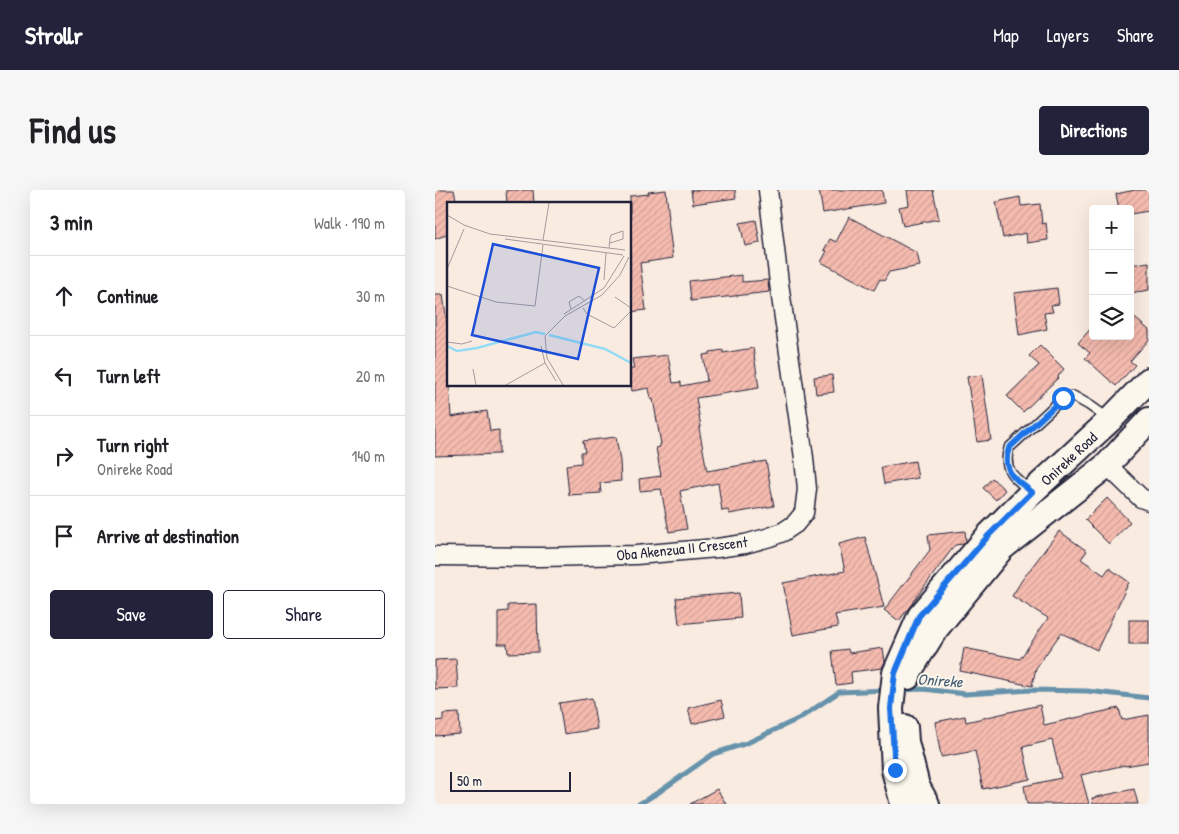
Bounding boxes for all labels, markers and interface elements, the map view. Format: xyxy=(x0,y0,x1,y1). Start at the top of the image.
text: Strollr xyxy=(25,19,83,51)
text: Map xyxy=(993,23,1019,48)
text: Layers xyxy=(1047,23,1089,48)
text: Share xyxy=(1117,23,1154,48)
button: Directions xyxy=(1039,106,1149,155)
text: Find us xyxy=(30,107,116,154)
inset map xyxy=(447,202,631,386)
map controls xyxy=(1089,205,1134,340)
button: + xyxy=(1089,205,1134,250)
text: 3 min xyxy=(50,208,93,237)
text: Walk · 190 m xyxy=(314,212,385,234)
button: − xyxy=(1089,250,1134,295)
icon: ahead xyxy=(50,282,78,310)
text: Continue xyxy=(97,283,158,309)
text: 30 m xyxy=(356,285,385,307)
button: layers xyxy=(1089,295,1134,340)
icon: left xyxy=(50,362,78,390)
text: Turn left xyxy=(97,363,160,389)
text: 20 m xyxy=(356,365,385,387)
route start xyxy=(1052,387,1075,410)
street label: Onireke Road xyxy=(1036,427,1102,490)
text: Turn right xyxy=(97,432,168,458)
icon: right xyxy=(50,442,78,470)
text: 140 m xyxy=(351,445,385,467)
text: Onireke Road xyxy=(97,458,172,480)
icon: arrive xyxy=(50,522,78,550)
text: Arrive at destination xyxy=(97,523,239,549)
street label: Oba Akenzua II Crescent xyxy=(615,531,749,566)
button: Save xyxy=(50,590,213,639)
button: Share xyxy=(223,590,385,639)
water label: Onireke xyxy=(917,667,964,693)
route end xyxy=(884,759,907,782)
scale bar xyxy=(450,769,571,792)
text: 50 m xyxy=(457,771,482,790)

